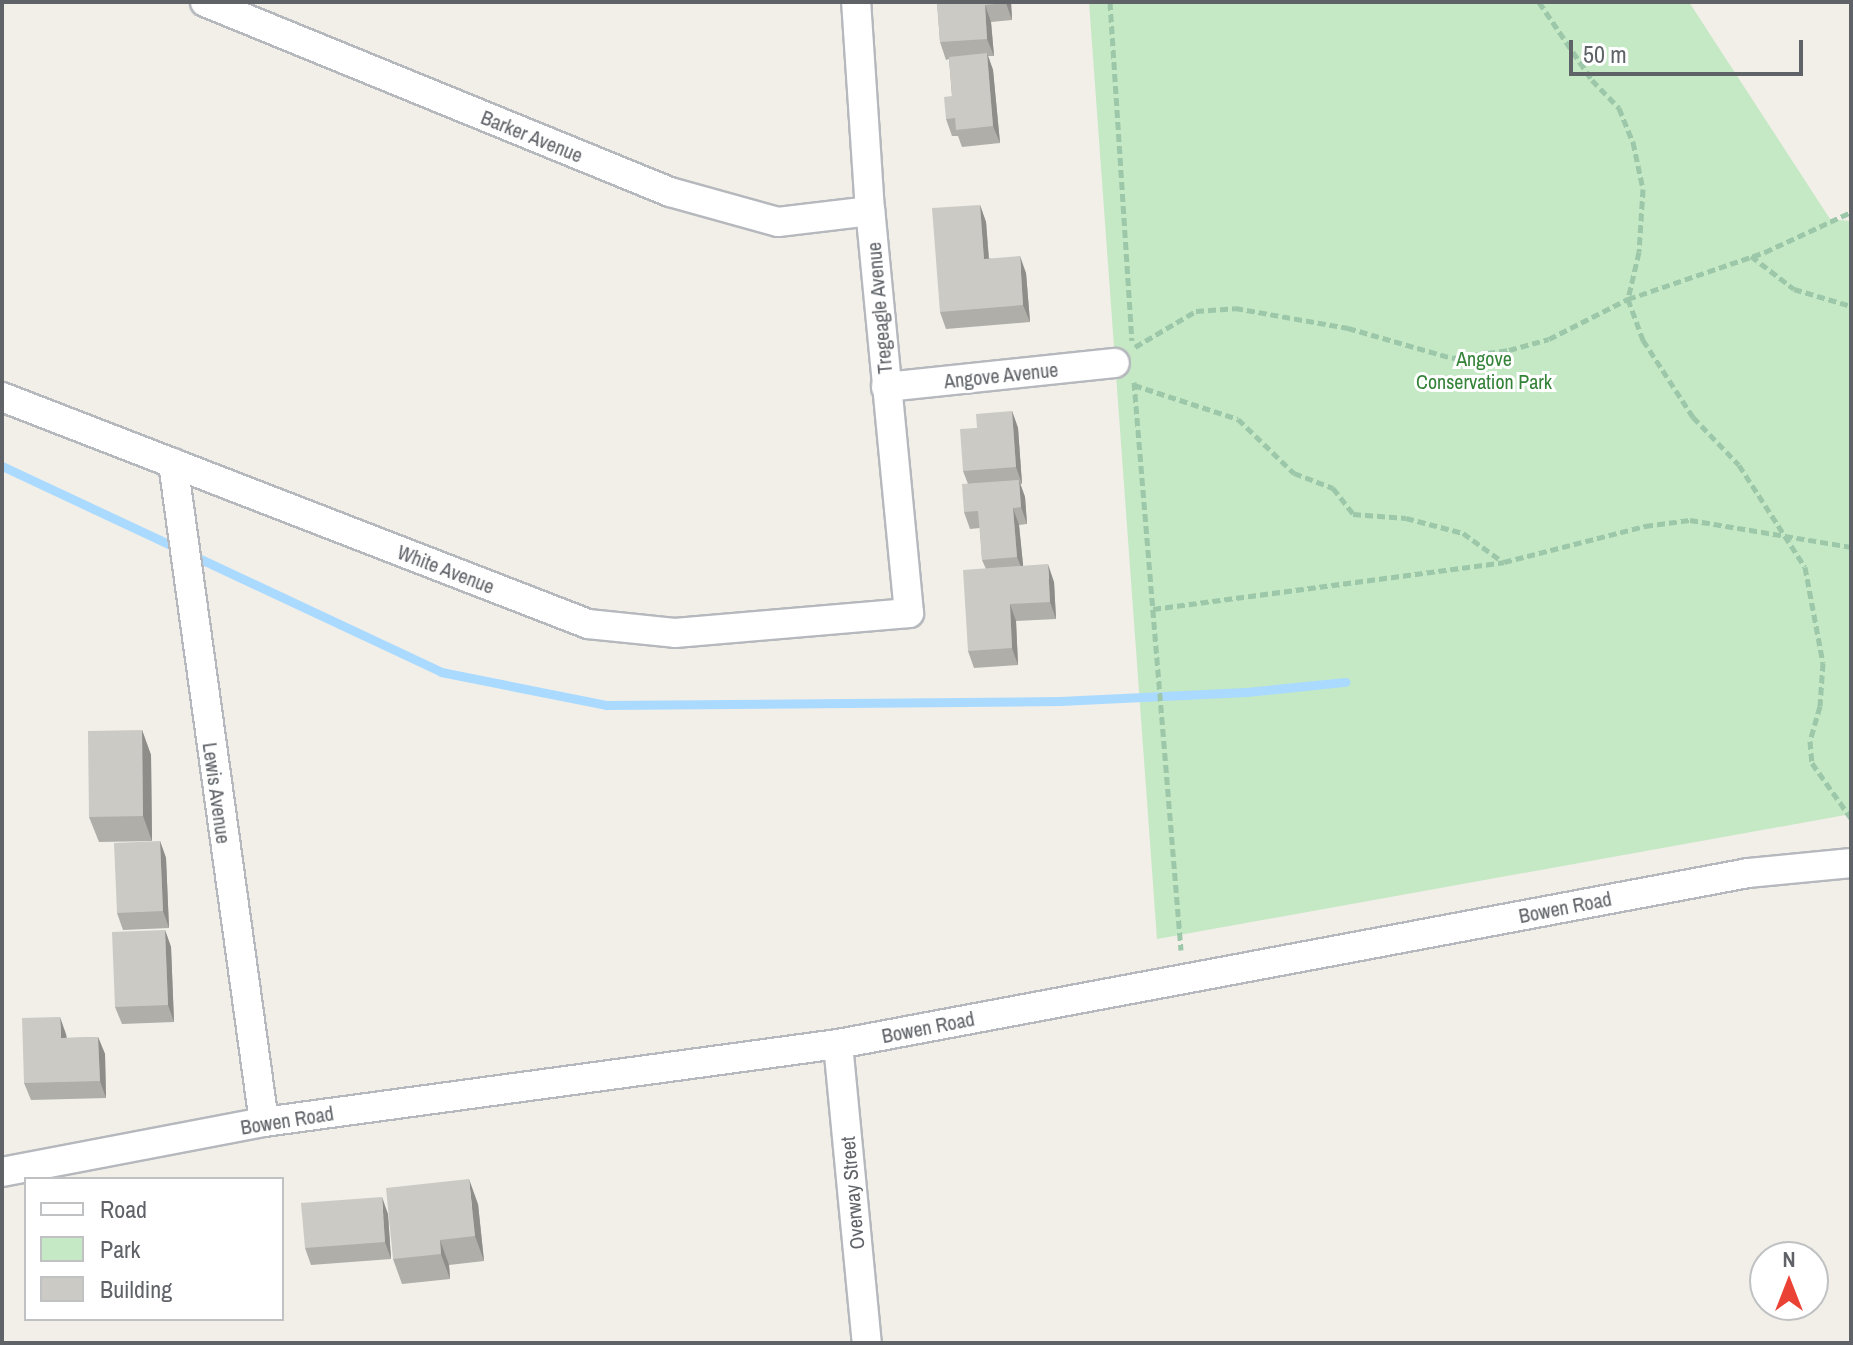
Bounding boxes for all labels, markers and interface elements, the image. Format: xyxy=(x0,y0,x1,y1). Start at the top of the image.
scale bar xyxy=(1573,24,1807,74)
text: 50 m xyxy=(1583,38,1627,70)
street label: Barker Avenue xyxy=(477,105,587,167)
street label: Tregeagle Avenue xyxy=(861,241,897,375)
park label: Angove Conservation Park xyxy=(1416,346,1552,393)
street label: Angove Avenue xyxy=(942,357,1060,393)
street label: White Avenue xyxy=(394,539,498,599)
street label: Lewis Avenue xyxy=(198,740,236,846)
street label: Bowen Road xyxy=(1517,886,1613,928)
street label: Bowen Road xyxy=(880,1006,976,1048)
street label: Bowen Road xyxy=(239,1101,335,1139)
street label: Overway Street xyxy=(835,1136,869,1250)
legend xyxy=(24,1177,284,1321)
text: Road xyxy=(100,1193,147,1225)
text: Park xyxy=(100,1233,140,1265)
north arrow xyxy=(1749,1241,1829,1321)
text: N xyxy=(1782,1244,1796,1274)
text: Building xyxy=(100,1273,172,1305)

